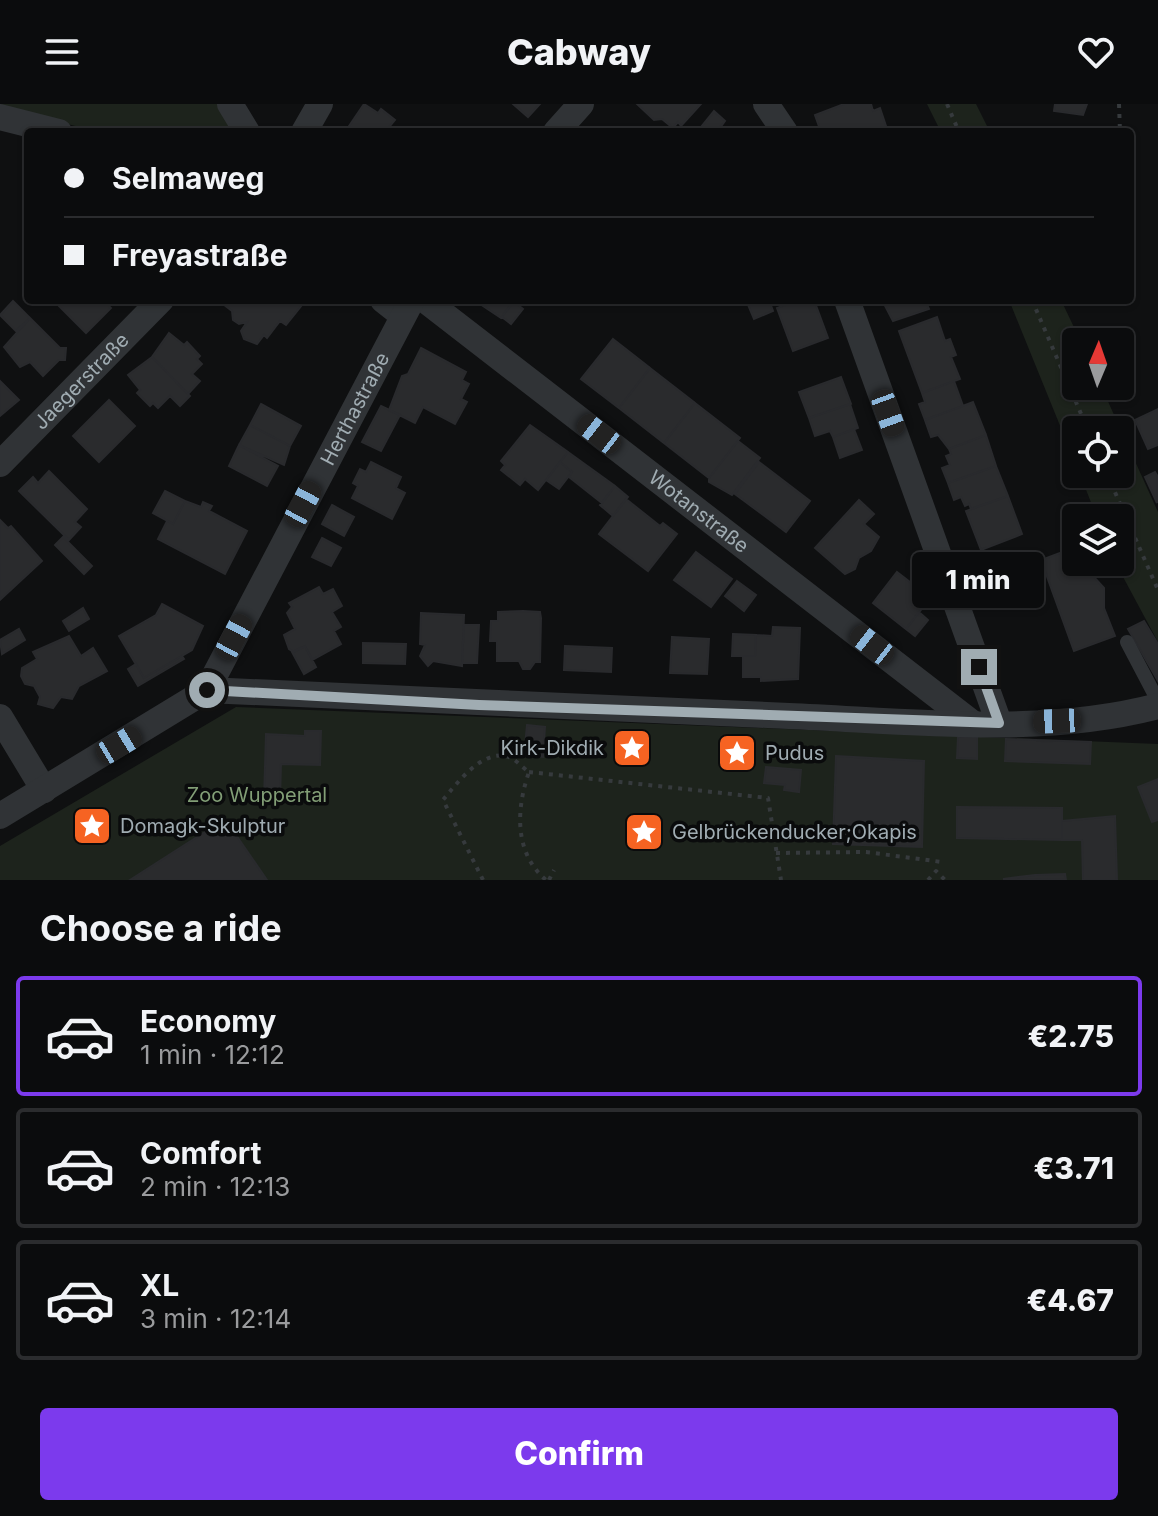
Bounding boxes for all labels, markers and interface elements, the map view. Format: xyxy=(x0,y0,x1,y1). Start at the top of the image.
icon: menu xyxy=(40,30,84,74)
text: Cabway xyxy=(507,30,651,74)
icon: heart xyxy=(1074,30,1118,74)
text: Selmaweg xyxy=(112,160,264,196)
text: Freyastraße xyxy=(112,237,288,273)
street label: Jaegerstraße xyxy=(29,328,134,434)
north arrow xyxy=(1062,328,1134,400)
map controls xyxy=(1062,328,1134,576)
street label: Herthastraße xyxy=(315,348,394,469)
car xyxy=(869,386,907,440)
car xyxy=(573,410,625,458)
button: locate xyxy=(1062,416,1134,488)
street label: Wotanstraße xyxy=(644,465,754,558)
car xyxy=(281,477,325,531)
button: layers xyxy=(1062,504,1134,576)
callout: 1 min xyxy=(913,551,1045,607)
text: 1 min xyxy=(945,564,1011,595)
car xyxy=(212,610,256,664)
car xyxy=(846,621,898,669)
route end xyxy=(961,649,997,685)
route start xyxy=(189,672,225,708)
car xyxy=(1033,708,1081,734)
car xyxy=(92,722,146,768)
place icon: Kirk-Dikdik xyxy=(611,727,653,769)
place icon: Pudus xyxy=(716,732,758,774)
place label: Kirk-Dikdik xyxy=(500,736,604,760)
place label: Pudus xyxy=(765,741,824,765)
park label: Zoo Wuppertal xyxy=(187,783,327,807)
place icon: Domagk-Skulptur xyxy=(71,805,113,847)
place icon: Gelbrückenducker;Okapis xyxy=(623,811,665,853)
place label: Domagk-Skulptur xyxy=(120,814,286,838)
place label: Gelbrückenducker;Okapis xyxy=(672,820,917,844)
text: Choose a ride xyxy=(40,906,282,950)
icon: car xyxy=(44,1000,116,1072)
text: Economy xyxy=(140,1003,276,1039)
text: €2.75 xyxy=(1028,1018,1114,1054)
text: 1 min · 12:12 xyxy=(140,1039,285,1070)
icon: car xyxy=(44,1132,116,1204)
text: Comfort xyxy=(140,1135,261,1171)
text: €3.71 xyxy=(1034,1150,1114,1186)
text: 2 min · 12:13 xyxy=(140,1171,290,1202)
icon: car xyxy=(44,1264,116,1336)
text: XL xyxy=(140,1267,179,1303)
text: €4.67 xyxy=(1026,1282,1114,1318)
text: 3 min · 12:14 xyxy=(140,1303,291,1334)
button: Confirm xyxy=(40,1408,1118,1500)

